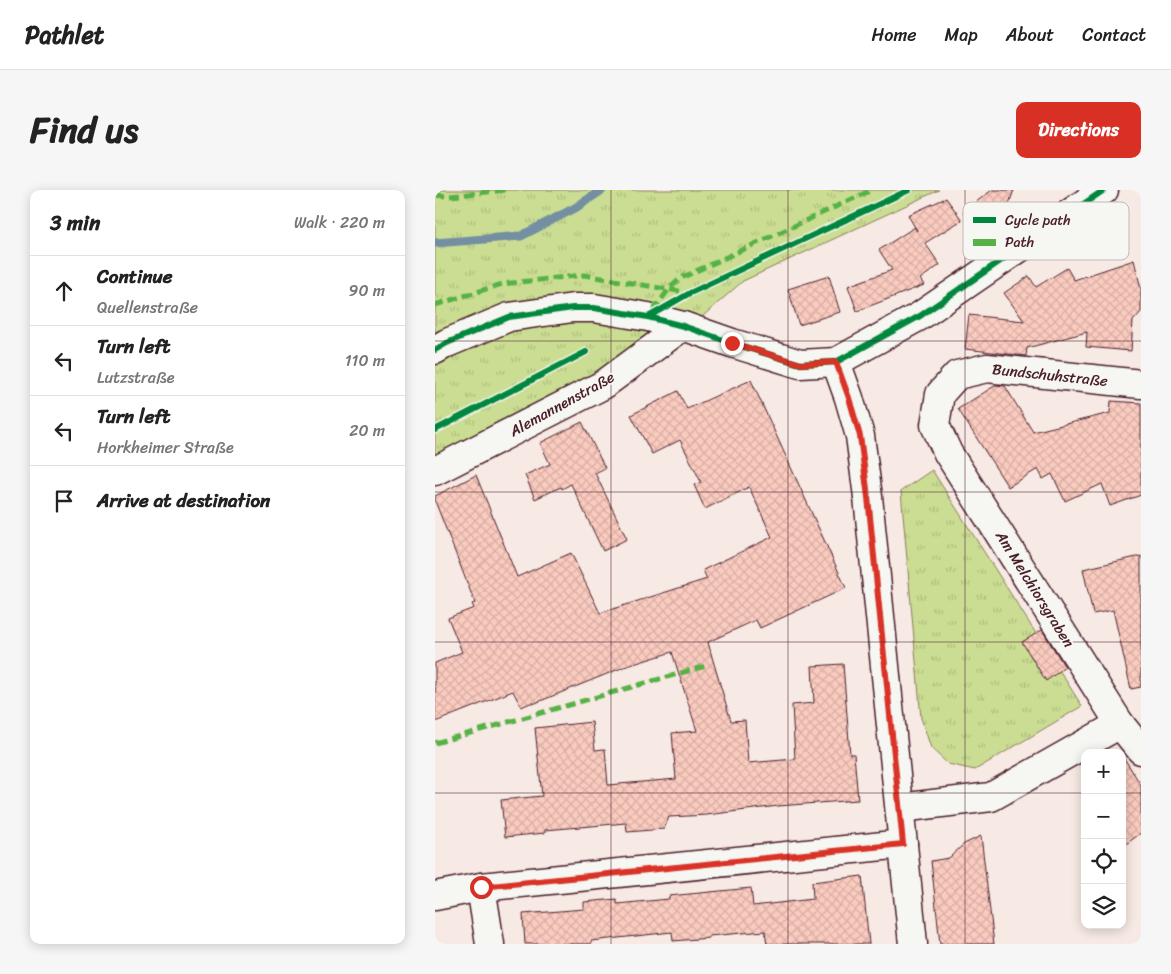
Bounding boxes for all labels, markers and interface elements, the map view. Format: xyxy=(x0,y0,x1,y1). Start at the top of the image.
text: Pathlet xyxy=(25,14,104,56)
text: Home xyxy=(872,19,917,51)
text: Map xyxy=(945,19,978,51)
text: About xyxy=(1006,19,1054,51)
text: Contact xyxy=(1082,19,1146,51)
text: Find us xyxy=(30,99,138,161)
button: Directions xyxy=(1016,102,1141,158)
legend xyxy=(963,202,1129,260)
text: 3 min xyxy=(50,204,100,242)
text: Walk · 220 m xyxy=(294,208,385,237)
text: Cycle path xyxy=(1005,208,1071,233)
text: Path xyxy=(1005,230,1034,255)
text: Continue xyxy=(97,260,173,293)
text: 90 m xyxy=(349,276,385,305)
icon: ahead xyxy=(50,277,78,305)
text: Quellenstraße xyxy=(97,293,198,322)
text: Turn left xyxy=(97,330,170,363)
route end xyxy=(721,332,744,355)
text: 110 m xyxy=(345,346,385,375)
icon: left xyxy=(50,347,78,375)
street label: Bundschuhstraße xyxy=(991,356,1109,394)
text: Lutzstraße xyxy=(97,363,174,392)
street label: Alemannenstraße xyxy=(504,364,620,444)
text: Turn left xyxy=(97,400,170,433)
text: 20 m xyxy=(349,416,385,445)
icon: left xyxy=(50,417,78,445)
text: Horkheimer Straße xyxy=(97,433,234,462)
text: Arrive at destination xyxy=(97,484,270,517)
icon: arrive xyxy=(50,487,78,515)
street label: Am Melchiorsgraben xyxy=(988,525,1081,653)
map controls xyxy=(1081,749,1126,929)
button: + xyxy=(1081,749,1126,794)
button: − xyxy=(1081,794,1126,839)
button: locate xyxy=(1081,839,1126,884)
route start xyxy=(470,876,493,899)
button: layers xyxy=(1081,884,1126,929)

